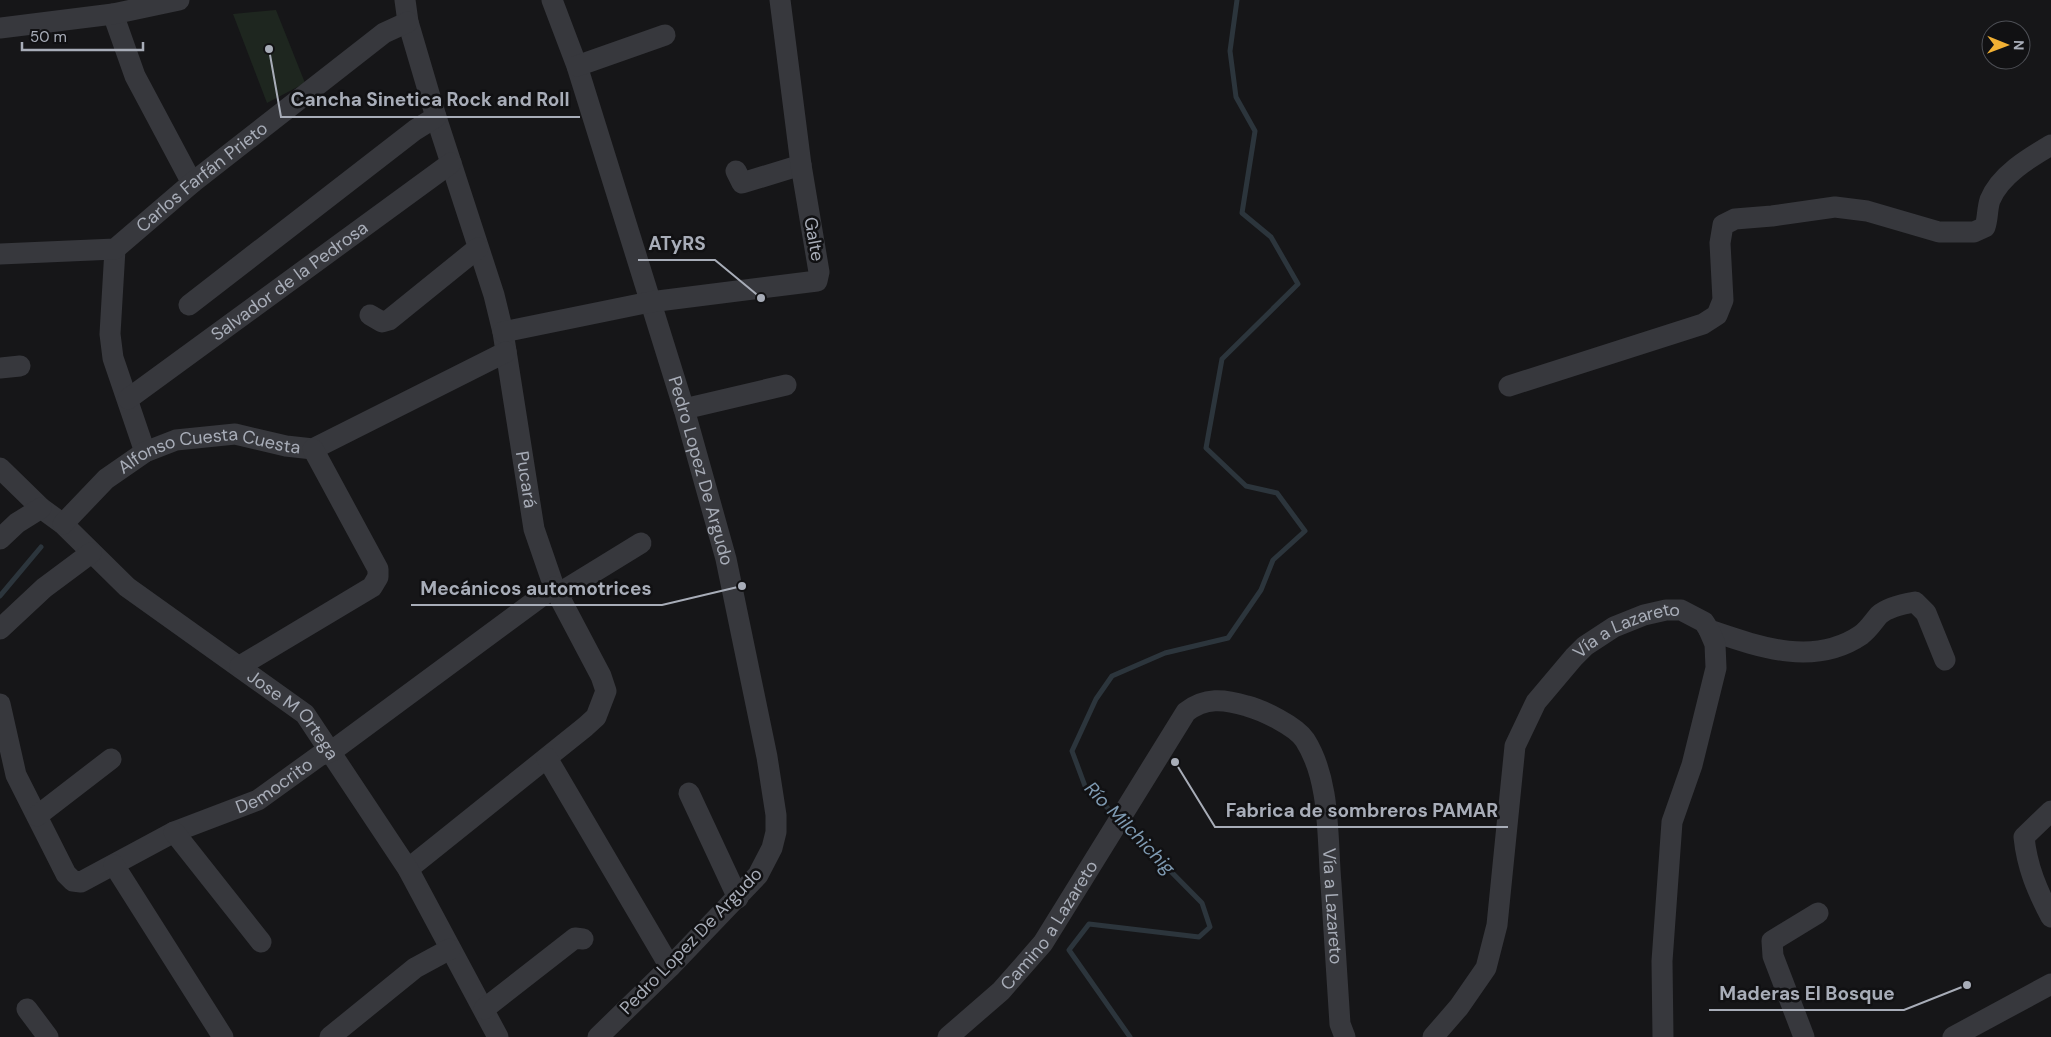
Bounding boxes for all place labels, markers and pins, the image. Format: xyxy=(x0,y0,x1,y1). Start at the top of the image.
callout: Cancha Sinetica Rock and Roll xyxy=(281,83,580,117)
callout: ATyRS xyxy=(638,226,715,260)
callout: Mecánicos automotrices xyxy=(411,571,662,605)
callout: Fabrica de sombreros PAMAR xyxy=(1215,793,1508,827)
callout: Maderas El Bosque xyxy=(1709,976,1904,1010)

